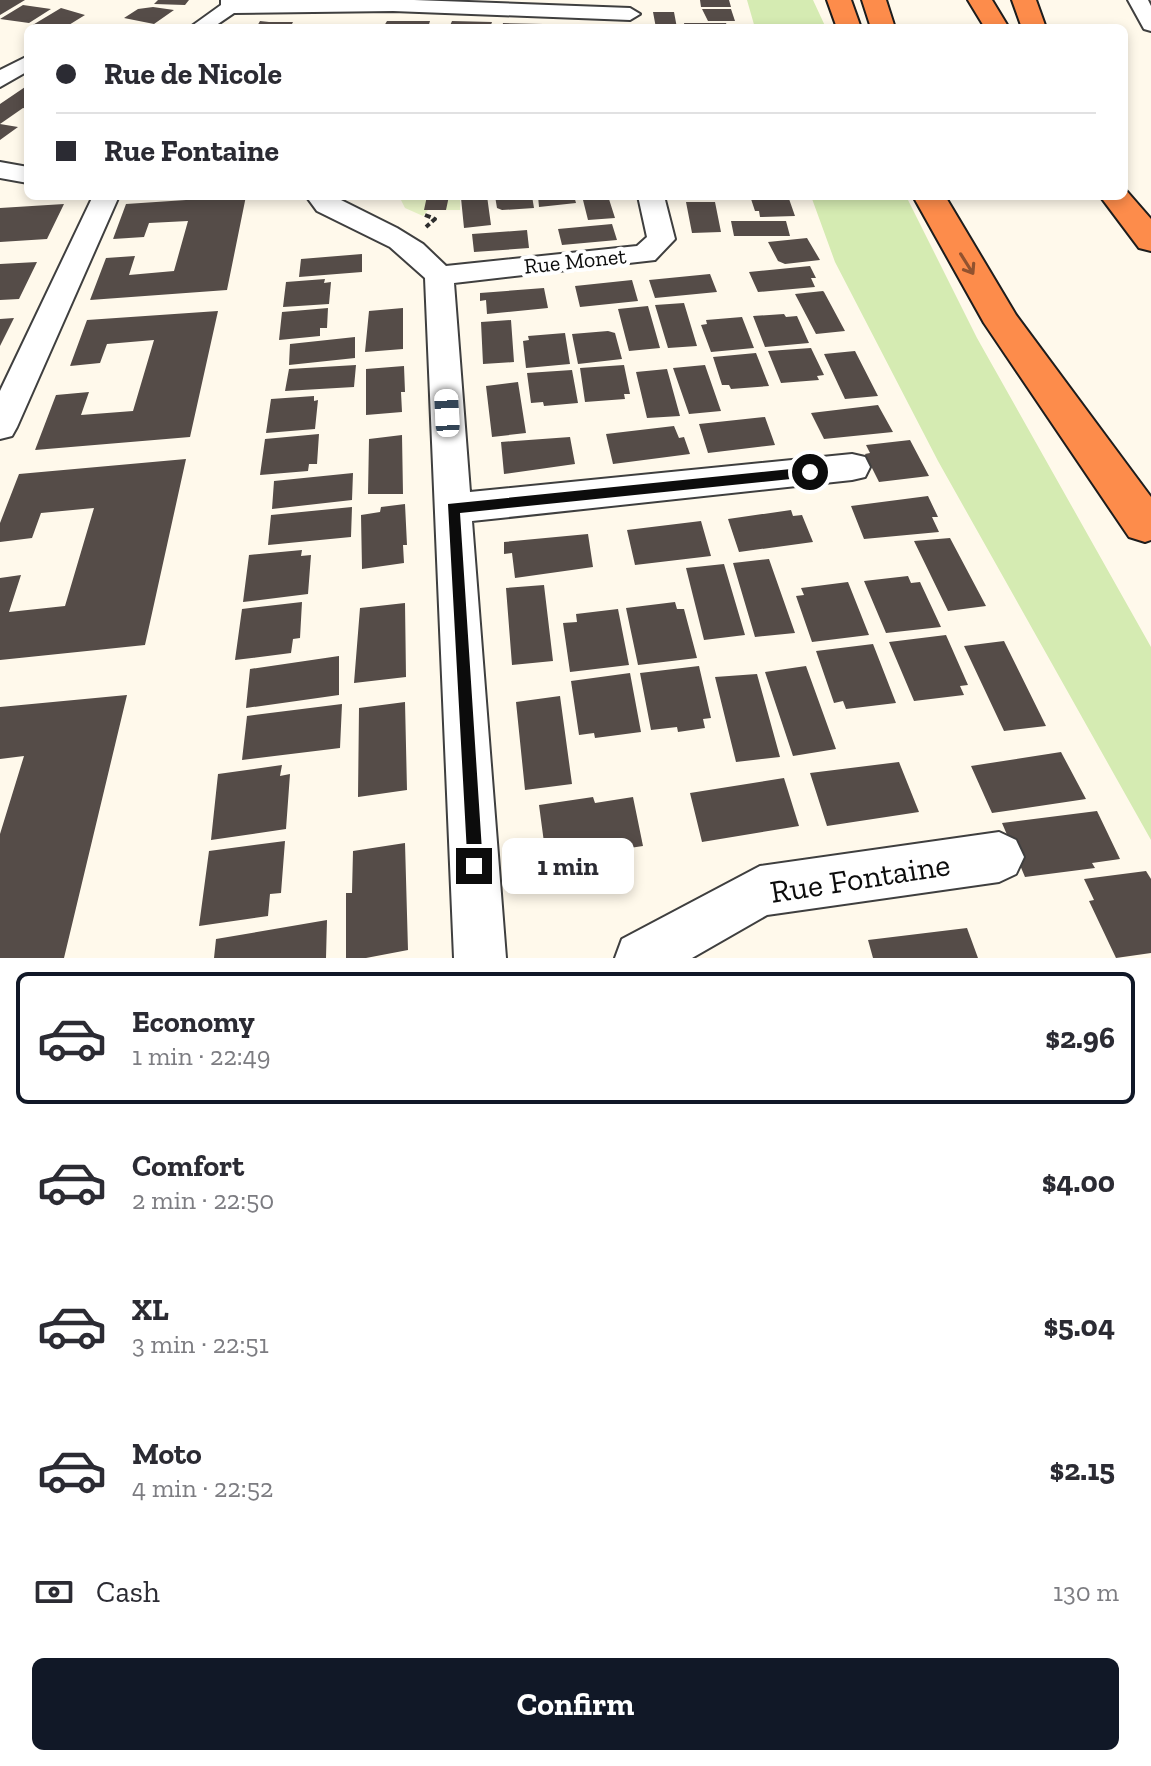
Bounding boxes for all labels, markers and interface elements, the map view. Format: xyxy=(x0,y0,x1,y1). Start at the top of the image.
text: Rue de Nicole xyxy=(104,56,282,92)
text: Rue Fontaine xyxy=(104,133,279,169)
street label: Rue Monet xyxy=(523,242,628,280)
one-way arrow xyxy=(959,252,975,275)
car xyxy=(434,388,460,438)
route start xyxy=(792,454,828,490)
callout: 1 min xyxy=(502,838,634,894)
street label: Rue Fontaine xyxy=(767,845,953,911)
route end xyxy=(456,848,492,884)
text: 1 min xyxy=(537,850,599,882)
icon: car xyxy=(36,1002,108,1074)
text: Economy xyxy=(132,1004,255,1040)
text: $2.96 xyxy=(1045,1020,1115,1056)
text: 1 min · 22:49 xyxy=(132,1040,270,1072)
icon: car xyxy=(36,1146,108,1218)
text: Comfort xyxy=(132,1148,244,1184)
text: $4.00 xyxy=(1042,1164,1115,1200)
text: 2 min · 22:50 xyxy=(132,1184,274,1216)
icon: car xyxy=(36,1290,108,1362)
text: XL xyxy=(132,1292,169,1328)
text: $5.04 xyxy=(1043,1308,1115,1344)
text: 3 min · 22:51 xyxy=(132,1328,269,1360)
icon: car xyxy=(36,1434,108,1506)
text: Moto xyxy=(132,1436,202,1472)
text: $2.15 xyxy=(1050,1452,1115,1488)
text: 4 min · 22:52 xyxy=(132,1472,273,1504)
icon: cash xyxy=(32,1570,76,1614)
text: Cash xyxy=(96,1574,160,1610)
text: 130 m xyxy=(1053,1576,1119,1608)
button: Confirm xyxy=(32,1658,1119,1750)

